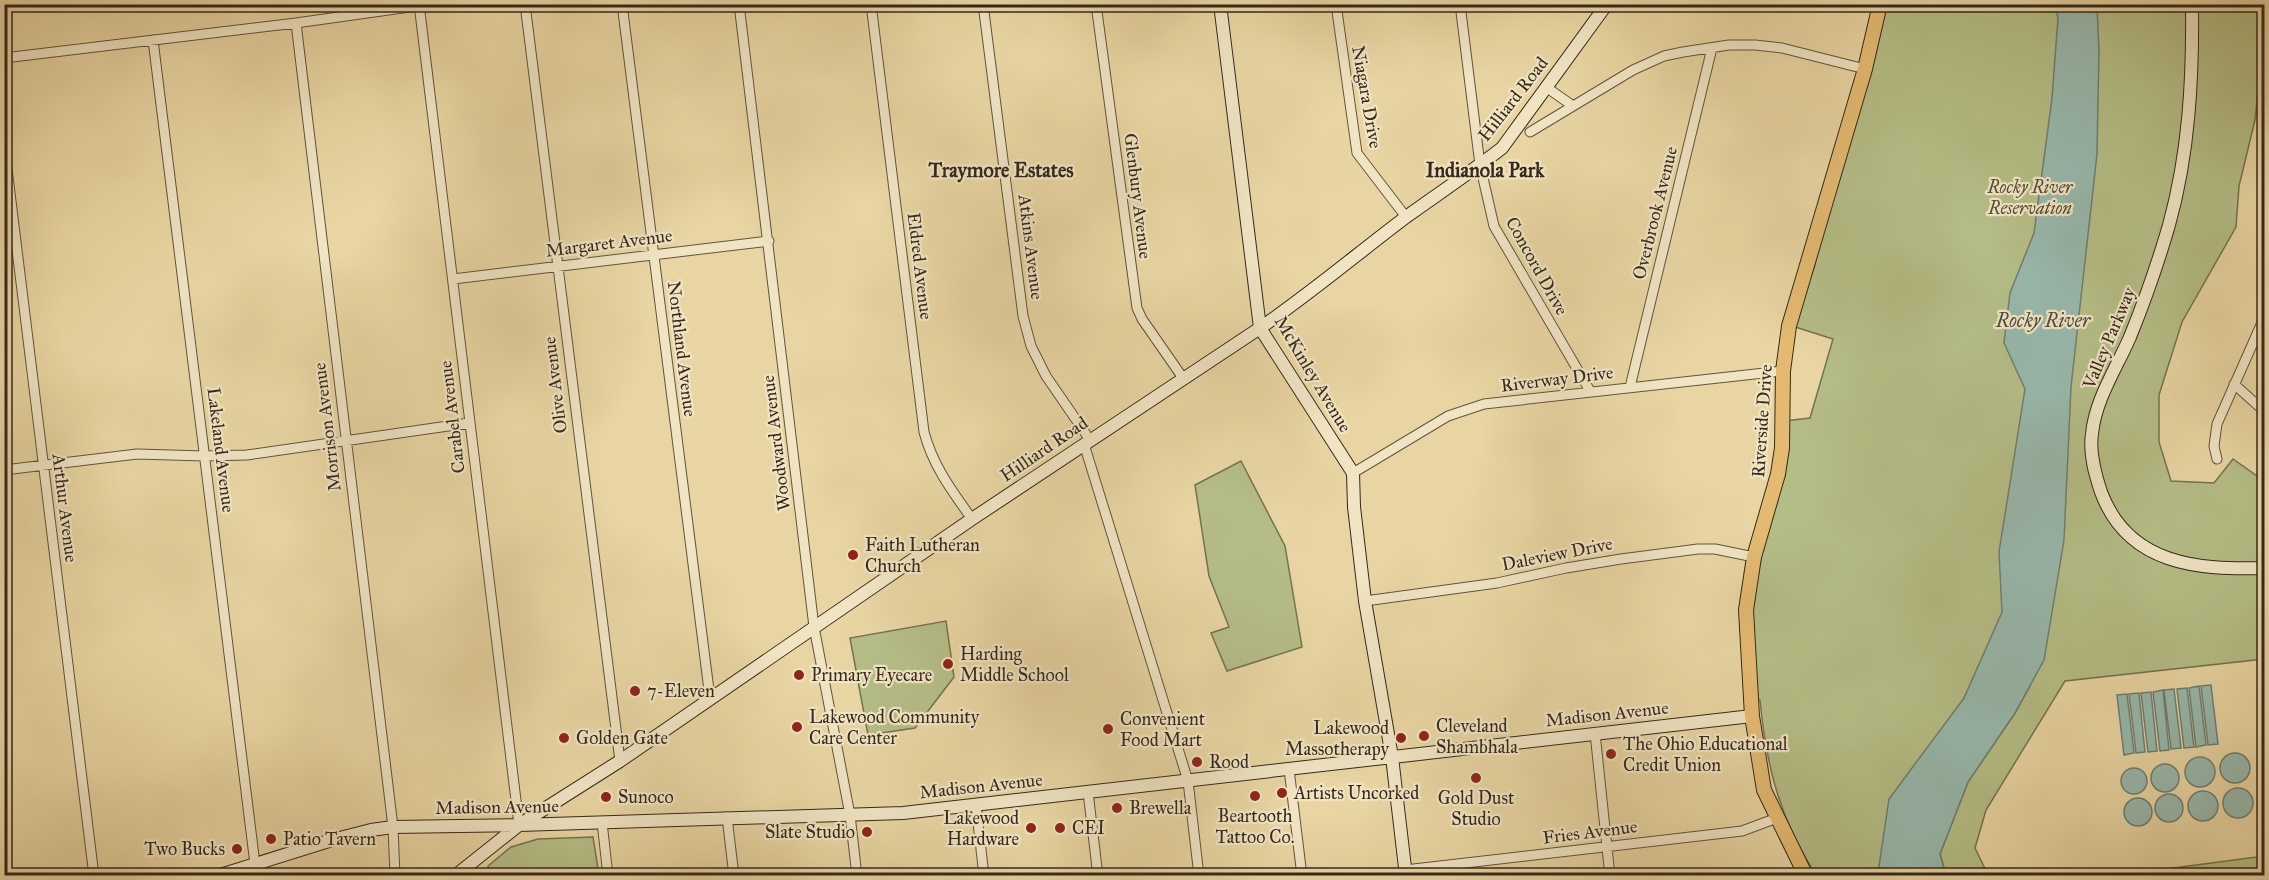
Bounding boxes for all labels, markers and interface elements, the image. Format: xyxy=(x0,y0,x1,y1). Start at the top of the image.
street label: Niagara Drive xyxy=(1346,44,1387,150)
street label: Hilliard Road xyxy=(1473,53,1553,145)
street label: Glenbury Avenue xyxy=(1119,132,1157,260)
street label: Overbrook Avenue xyxy=(1628,144,1682,282)
district label: Traymore Estates xyxy=(927,158,1074,183)
district label: Indianola Park xyxy=(1426,158,1545,182)
park label: Rocky River Reservation xyxy=(1986,176,2074,219)
street label: Atkins Avenue xyxy=(1014,192,1048,301)
street label: Eldred Avenue xyxy=(903,211,937,321)
street label: Concord Drive xyxy=(1501,213,1573,319)
street label: Margaret Avenue xyxy=(544,224,674,263)
street label: Northland Avenue xyxy=(663,280,701,418)
street label: Valley Parkway xyxy=(2077,283,2140,393)
water label: Rocky River xyxy=(1995,308,2092,332)
street label: McKinley Avenue xyxy=(1270,312,1356,436)
street label: Olive Avenue xyxy=(538,335,572,435)
street label: Carabel Avenue xyxy=(434,359,470,475)
street label: Morrison Avenue xyxy=(308,361,346,493)
street label: Riverway Drive xyxy=(1499,361,1615,397)
street label: Riverside Drive xyxy=(1747,364,1777,478)
street label: Woodward Avenue xyxy=(757,374,795,512)
street label: Lakeland Avenue xyxy=(202,386,240,514)
street label: Hilliard Road xyxy=(996,412,1092,486)
street label: Arthur Avenue xyxy=(47,451,83,564)
street label: Daleview Drive xyxy=(1500,532,1614,576)
place label: Faith Lutheran Church xyxy=(865,534,980,577)
marker: Faith Lutheran Church xyxy=(846,548,860,562)
place label: Harding Middle School xyxy=(960,643,1069,686)
marker: Harding Middle School xyxy=(941,657,955,671)
place label: Primary Eyecare xyxy=(811,664,932,686)
marker: Primary Eyecare xyxy=(792,668,806,682)
place label: 7-Eleven xyxy=(647,680,715,702)
marker: 7-Eleven xyxy=(628,684,642,698)
street label: Madison Avenue xyxy=(1544,697,1670,731)
place label: Lakewood Community Care Center xyxy=(809,706,980,749)
place label: Convenient Food Mart xyxy=(1120,708,1206,751)
place label: Cleveland Shambhala xyxy=(1436,715,1518,758)
place label: Lakewood Massotherapy xyxy=(1285,717,1390,760)
marker: Lakewood Community Care Center xyxy=(790,720,804,734)
marker: Convenient Food Mart xyxy=(1101,722,1115,736)
place label: Golden Gate xyxy=(576,727,668,749)
marker: Cleveland Shambhala xyxy=(1417,729,1431,743)
marker: Golden Gate xyxy=(557,731,571,745)
marker: Lakewood Massotherapy xyxy=(1394,731,1408,745)
place label: The Ohio Educational Credit Union xyxy=(1623,733,1788,776)
marker: The Ohio Educational Credit Union xyxy=(1604,747,1618,761)
place label: Rood xyxy=(1209,751,1249,773)
marker: Rood xyxy=(1190,755,1204,769)
street label: Madison Avenue xyxy=(918,769,1044,803)
marker: Gold Dust Studio xyxy=(1469,771,1483,785)
place label: Artists Uncorked xyxy=(1293,782,1419,804)
place label: Sunoco xyxy=(618,786,674,808)
marker: Artists Uncorked xyxy=(1275,786,1289,800)
place label: Gold Dust Studio xyxy=(1438,787,1515,830)
marker: Beartooth Tattoo Co. xyxy=(1248,789,1262,803)
marker: Sunoco xyxy=(599,790,613,804)
street label: Madison Avenue xyxy=(435,795,559,819)
place label: Brewella xyxy=(1129,797,1192,819)
marker: Brewella xyxy=(1110,801,1124,815)
place label: Beartooth Tattoo Co. xyxy=(1215,805,1295,848)
place label: Lakewood Hardware xyxy=(943,807,1019,850)
street label: Fries Avenue xyxy=(1542,815,1638,849)
place label: CEI xyxy=(1072,817,1105,839)
place label: Slate Studio xyxy=(765,821,855,843)
marker: Lakewood Hardware xyxy=(1024,821,1038,835)
marker: CEI xyxy=(1053,821,1067,835)
marker: Slate Studio xyxy=(860,825,874,839)
place label: Patio Tavern xyxy=(283,828,376,850)
marker: Patio Tavern xyxy=(264,832,278,846)
place label: Two Bucks xyxy=(144,838,225,860)
marker: Two Bucks xyxy=(230,842,244,856)

